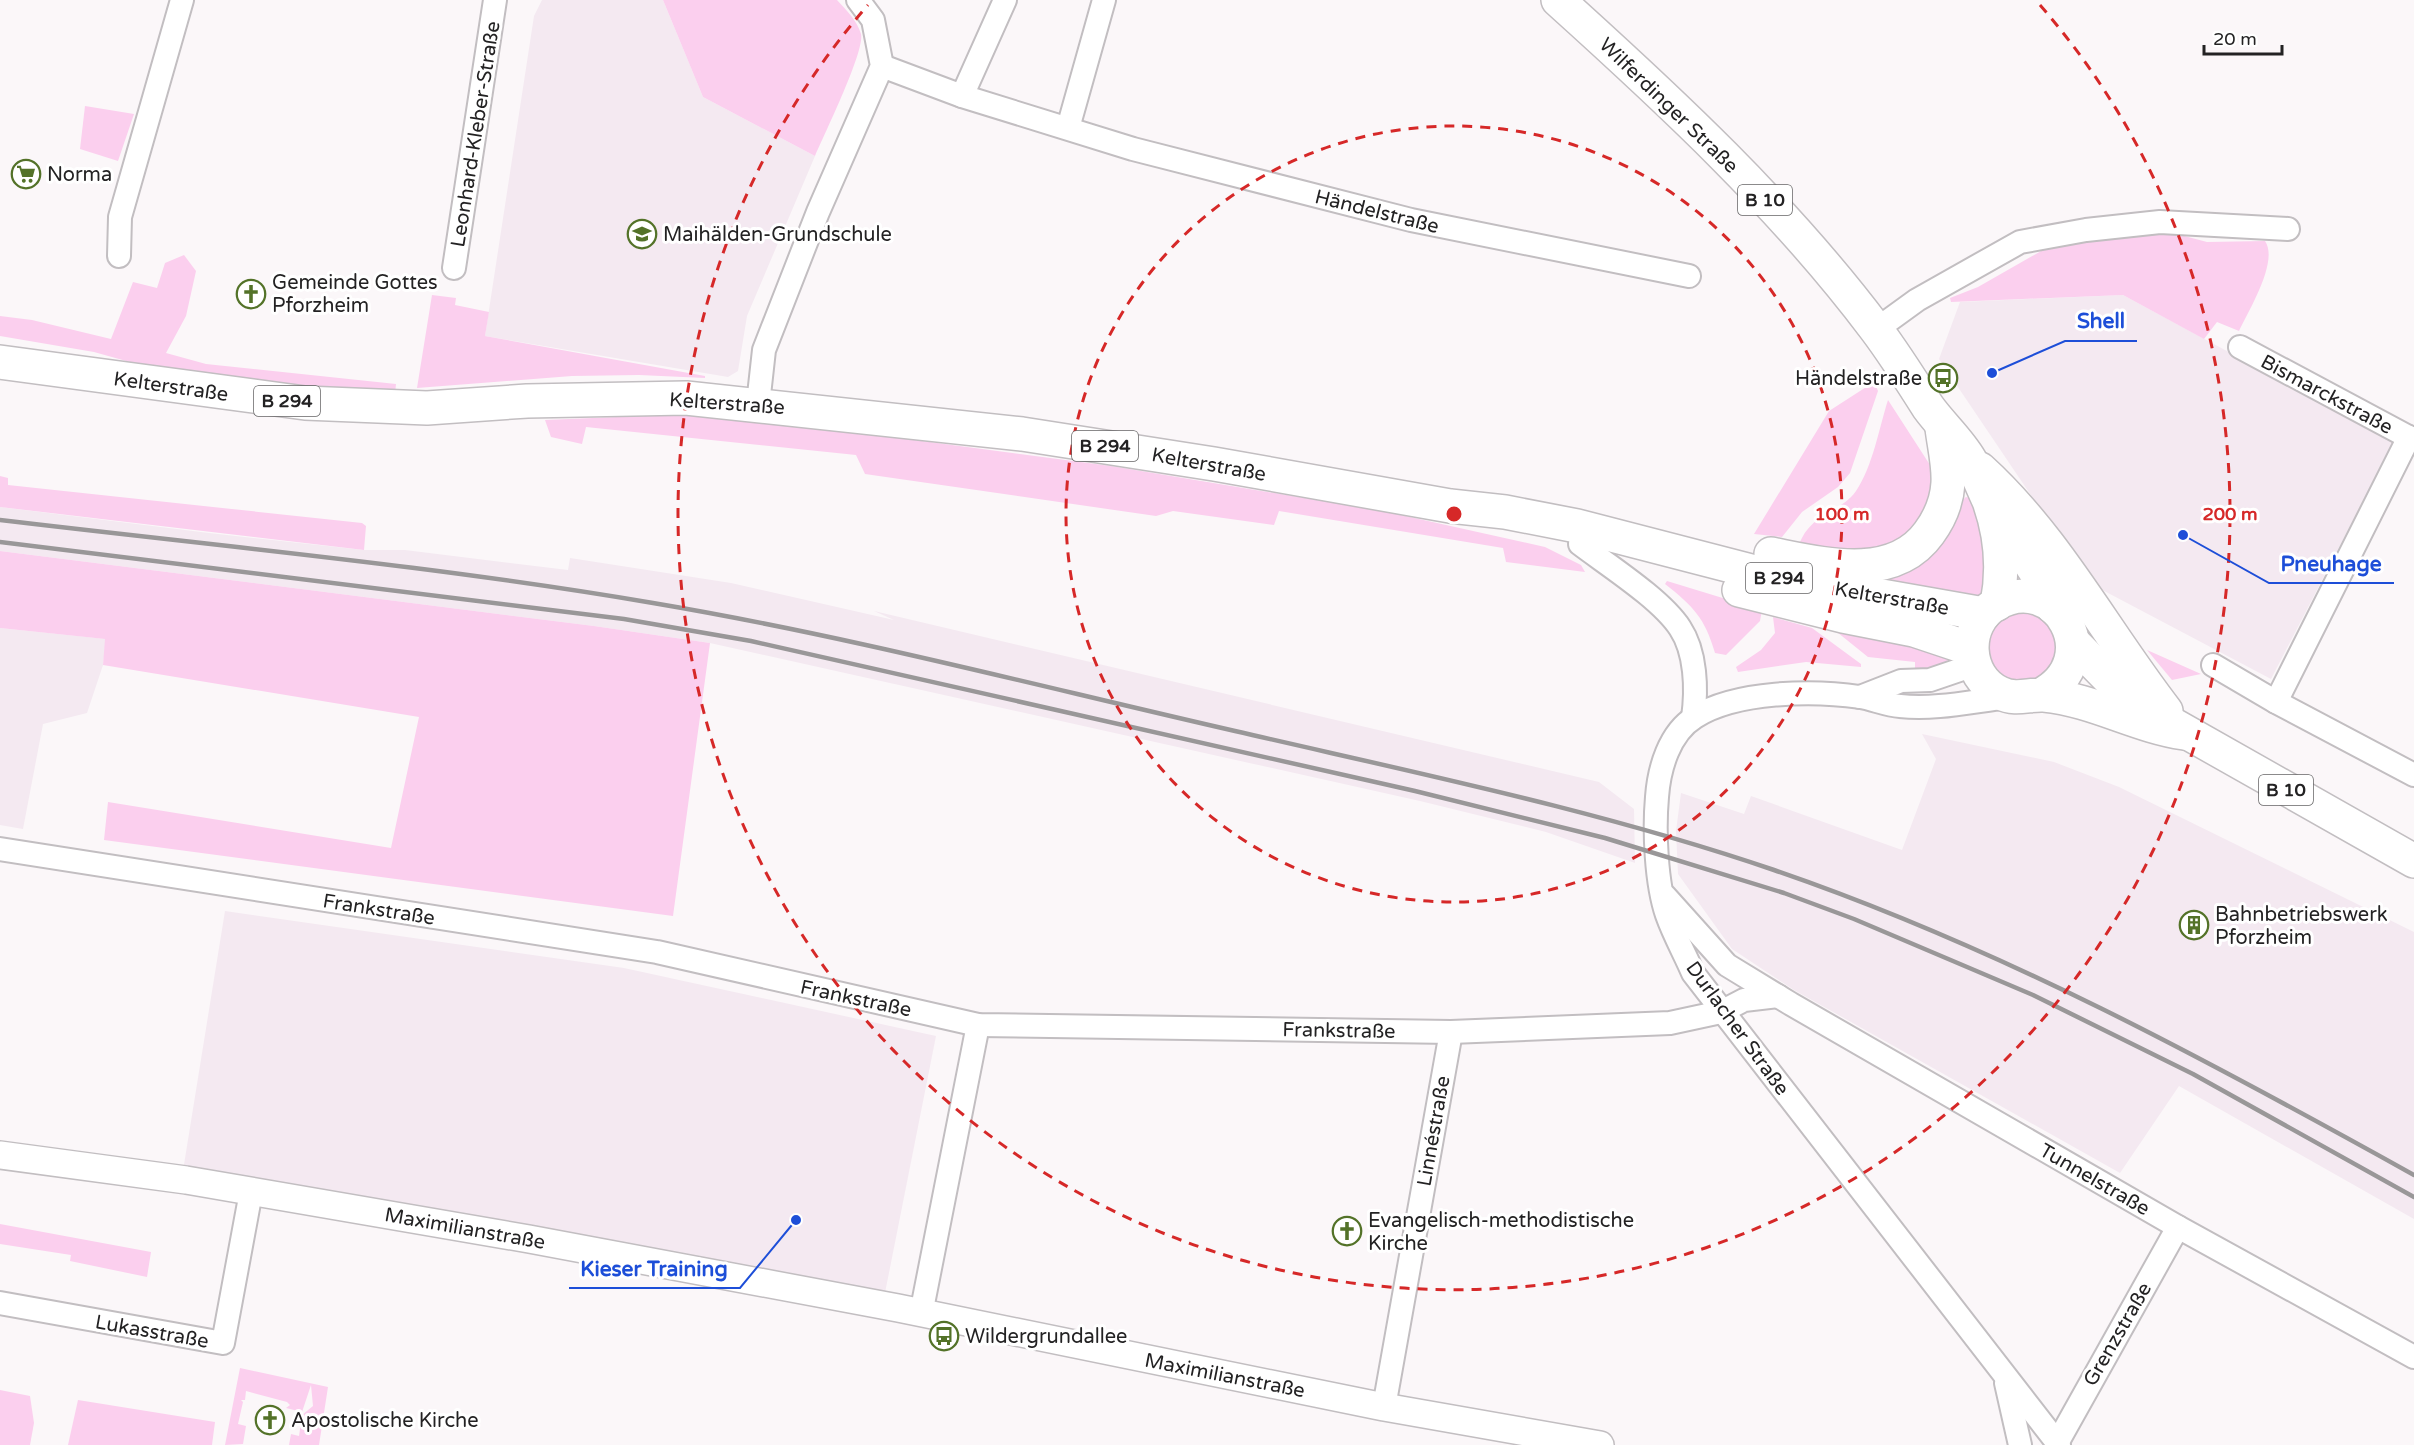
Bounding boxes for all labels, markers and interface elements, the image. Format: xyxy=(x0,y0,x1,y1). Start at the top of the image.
scale bar xyxy=(2204,18,2282,56)
street label: Leonhard-Kleber-Straße xyxy=(446,19,506,249)
text: 20 m xyxy=(2213,28,2257,50)
street label: Wilferdinger Straße xyxy=(1594,33,1743,178)
supermarket icon: Norma xyxy=(10,158,42,190)
place label: Norma xyxy=(47,163,112,187)
street label: Händelstraße xyxy=(1312,185,1441,239)
road number: B 10 xyxy=(1738,185,1792,215)
school or university icon: Maihälden-Grundschule xyxy=(626,218,658,250)
place label: Maihälden-Grundschule xyxy=(663,223,892,247)
place label: Gemeinde Gottes Pforzheim xyxy=(272,271,438,318)
church icon: Gemeinde Gottes Pforzheim xyxy=(235,278,267,310)
callout: Shell xyxy=(2065,302,2137,341)
text: Shell xyxy=(2077,309,2125,334)
street label: Bismarckstraße xyxy=(2256,350,2397,440)
bus stop icon: Händelstraße xyxy=(1927,362,1959,394)
street label: Kelterstraße xyxy=(112,367,230,407)
place label: Händelstraße xyxy=(1795,367,1922,391)
road number: B 294 xyxy=(254,386,320,416)
street label: Kelterstraße xyxy=(668,388,785,420)
road number: B 294 xyxy=(1072,431,1138,461)
street label: Kelterstraße xyxy=(1150,443,1268,487)
text: 100 m xyxy=(1814,503,1870,525)
text: 200 m xyxy=(2202,503,2258,525)
centre of rings xyxy=(1444,504,1464,524)
callout: Pneuhage xyxy=(2269,544,2394,583)
text: Pneuhage xyxy=(2280,552,2382,577)
road number: B 294 xyxy=(1746,563,1812,593)
street label: Kelterstraße xyxy=(1833,577,1951,621)
road number: B 10 xyxy=(2259,775,2313,805)
street label: Frankstraße xyxy=(321,889,437,931)
place label: Bahnbetriebswerk Pforzheim xyxy=(2215,903,2388,950)
building icon: Bahnbetriebswerk Pforzheim xyxy=(2178,909,2210,941)
street label: Durlacher Straße xyxy=(1681,957,1794,1100)
street label: Frankstraße xyxy=(798,975,914,1022)
street label: Frankstraße xyxy=(1282,1018,1396,1044)
street label: Linnéstraße xyxy=(1412,1074,1456,1188)
street label: Tunnelstraße xyxy=(2035,1139,2154,1221)
street label: Maximilianstraße xyxy=(383,1203,547,1255)
place label: Evangelisch-methodistische Kirche xyxy=(1368,1209,1634,1256)
church icon: Evangelisch-methodistische Kirche xyxy=(1331,1215,1363,1247)
callout: Kieser Training xyxy=(569,1249,740,1288)
text: Kieser Training xyxy=(580,1257,728,1282)
street label: Grenzstraße xyxy=(2079,1278,2157,1391)
street label: Lukasstraße xyxy=(93,1310,210,1354)
bus stop icon: Wildergrundallee xyxy=(928,1320,960,1352)
place label: Wildergrundallee xyxy=(965,1325,1127,1349)
street label: Maximilianstraße xyxy=(1143,1349,1307,1403)
church icon: Apostolische Kirche xyxy=(254,1404,286,1436)
place label: Apostolische Kirche xyxy=(291,1409,479,1433)

